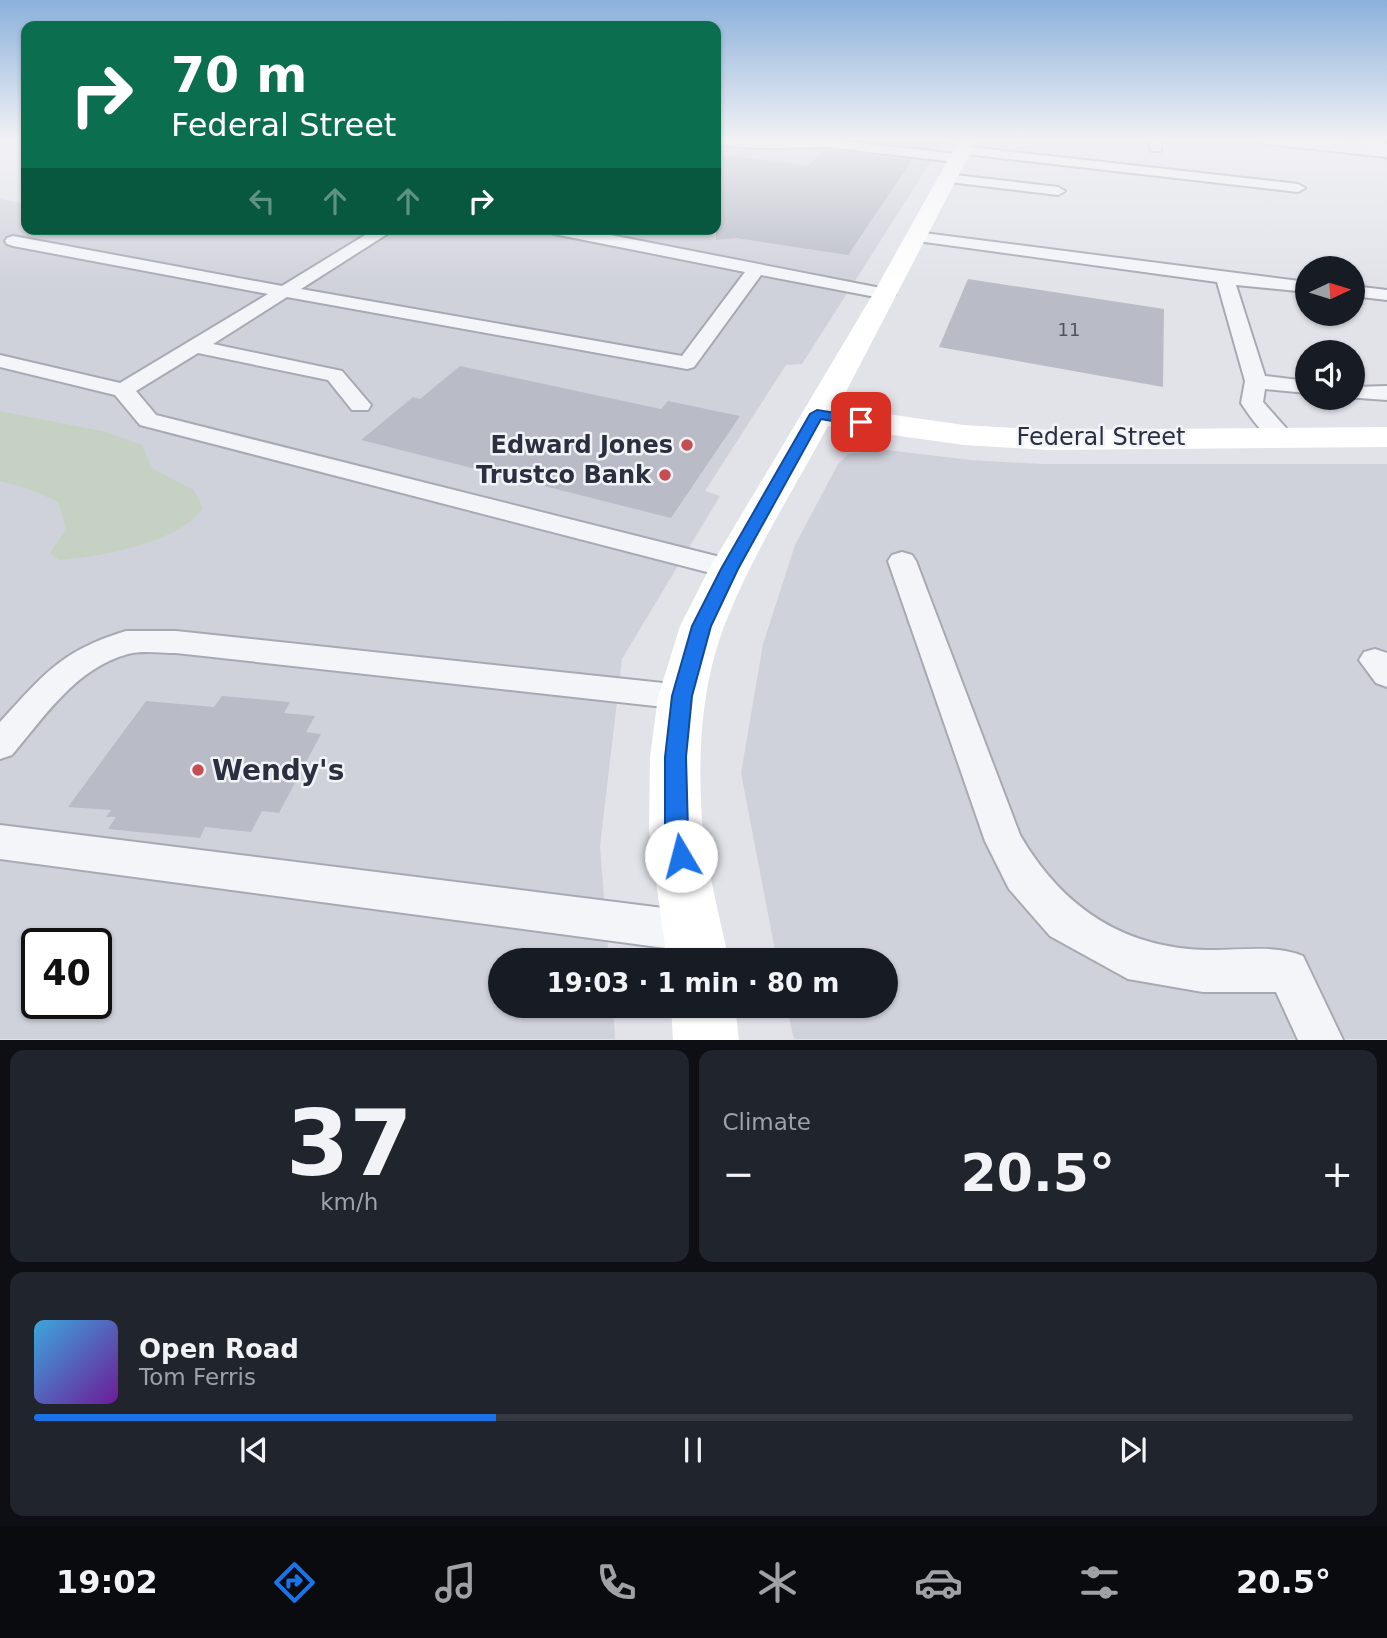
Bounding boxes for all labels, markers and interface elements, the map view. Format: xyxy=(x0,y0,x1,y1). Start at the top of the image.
text: 70 m xyxy=(171,47,307,104)
icon: right xyxy=(56,49,147,140)
text: Federal Street xyxy=(171,106,396,144)
icon: left xyxy=(243,182,281,220)
icon: ahead xyxy=(316,182,354,220)
icon: ahead xyxy=(389,182,427,220)
icon: right xyxy=(462,182,500,220)
north arrow xyxy=(1295,256,1365,326)
map controls xyxy=(1295,256,1365,410)
house number: 11 xyxy=(1058,319,1080,340)
button: sound xyxy=(1295,340,1365,410)
pin xyxy=(831,392,891,452)
icon: arrive xyxy=(842,403,880,441)
street label: Federal Street xyxy=(1016,423,1186,451)
place label: Edward Jones xyxy=(491,431,673,459)
marker: Edward Jones xyxy=(679,437,695,453)
place label: Trustco Bank xyxy=(476,461,652,489)
marker: Trustco Bank xyxy=(657,467,673,483)
place label: Wendy's xyxy=(212,754,344,787)
marker: Wendy's xyxy=(190,762,206,778)
position arrow xyxy=(644,819,718,893)
speed limit sign: 40 xyxy=(21,928,112,1019)
text: 19:03 · 1 min · 80 m xyxy=(547,968,839,998)
text: 37 xyxy=(286,1091,413,1196)
text: Climate xyxy=(723,1109,811,1135)
text: 20.5° xyxy=(961,1143,1115,1203)
text: − xyxy=(723,1152,754,1196)
text: + xyxy=(1321,1152,1353,1196)
text: km/h xyxy=(320,1189,378,1215)
text: Open Road xyxy=(139,1334,299,1364)
text: Tom Ferris xyxy=(139,1364,256,1390)
icon: previous xyxy=(235,1431,273,1469)
icon: pause xyxy=(674,1431,712,1469)
icon: next xyxy=(1114,1431,1152,1469)
icon: directions xyxy=(270,1558,319,1607)
icon: music xyxy=(431,1558,480,1607)
icon: phone xyxy=(592,1558,641,1607)
icon: climate xyxy=(753,1558,802,1607)
icon: car xyxy=(914,1558,963,1607)
icon: filters xyxy=(1075,1558,1124,1607)
text: 19:02 xyxy=(56,1563,158,1601)
text: 20.5° xyxy=(1236,1563,1331,1601)

